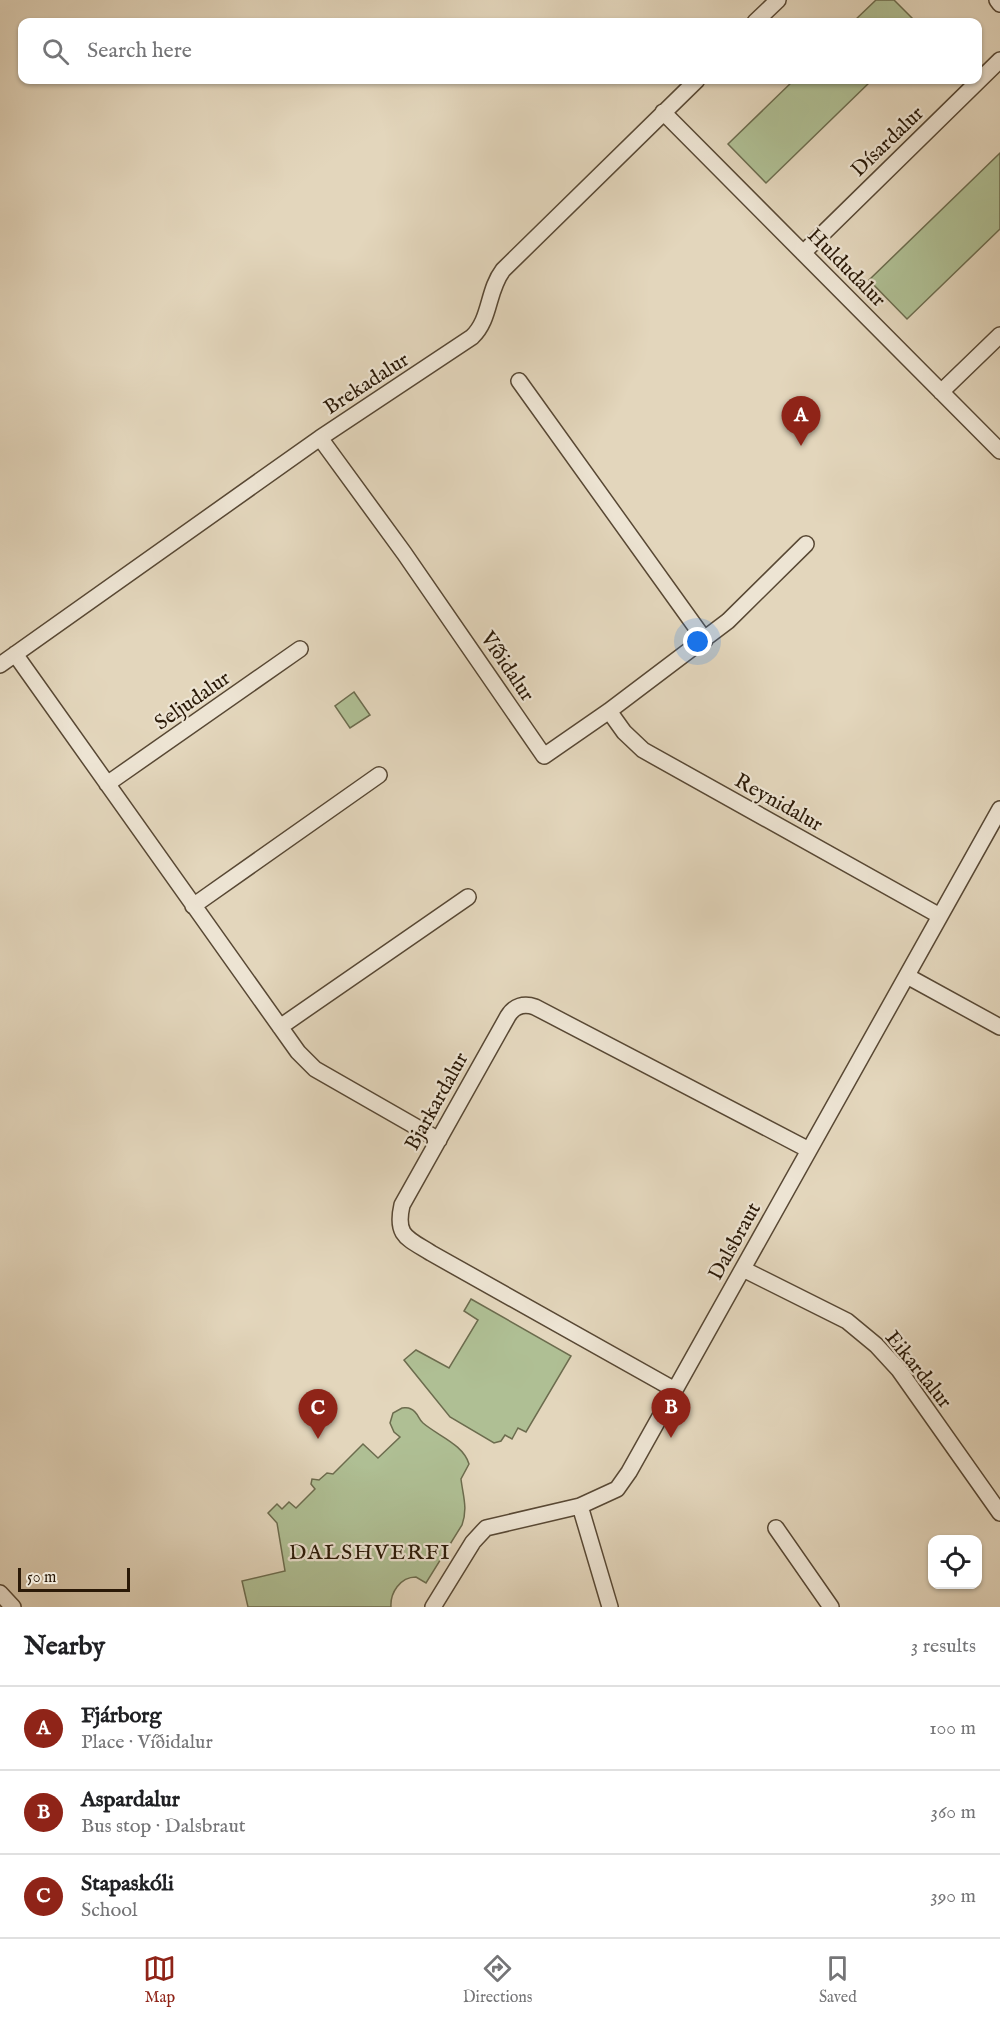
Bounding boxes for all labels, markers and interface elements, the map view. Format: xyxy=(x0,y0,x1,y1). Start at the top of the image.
search box xyxy=(18,18,982,84)
icon: search xyxy=(39,35,72,68)
text: Search here xyxy=(87,37,192,65)
street label: Dísardalur xyxy=(846,101,930,183)
street label: Huldudalur xyxy=(801,223,891,313)
street label: Brekadalur xyxy=(319,347,415,422)
pin: A xyxy=(782,396,820,446)
street label: Víðidalur xyxy=(473,626,540,707)
your location xyxy=(683,627,712,656)
street label: Seljudalur xyxy=(150,665,236,737)
street label: Reynidalur xyxy=(729,768,828,839)
street label: Bjarkardalur xyxy=(399,1048,475,1156)
street label: Dalsbraut xyxy=(703,1198,768,1285)
street label: Eikardalur xyxy=(878,1325,958,1415)
pin: B xyxy=(652,1388,690,1438)
pin: C xyxy=(298,1390,338,1439)
map controls xyxy=(928,1535,982,1589)
button: locate xyxy=(928,1535,982,1589)
district label: DALSHVERFI xyxy=(289,1539,451,1567)
scale bar xyxy=(18,1565,130,1592)
text: 50 m xyxy=(27,1568,56,1588)
text: Nearby xyxy=(24,1630,105,1663)
text: 3 results xyxy=(911,1634,976,1659)
text: Fjárborg xyxy=(81,1702,161,1730)
text: A xyxy=(37,1716,50,1741)
text: 100 m xyxy=(929,1716,976,1741)
text: Place · Víðidalur xyxy=(81,1730,213,1755)
text: Aspardalur xyxy=(81,1786,180,1814)
text: B xyxy=(37,1800,50,1825)
text: 360 m xyxy=(930,1800,976,1825)
text: Bus stop · Dalsbraut xyxy=(81,1814,246,1839)
text: Stapaskóli xyxy=(81,1870,174,1898)
text: C xyxy=(36,1884,51,1909)
text: 390 m xyxy=(930,1884,976,1909)
text: School xyxy=(81,1898,137,1923)
tab: Map xyxy=(143,1952,176,2008)
tab: Directions xyxy=(463,1952,532,2008)
tab: Saved xyxy=(819,1952,857,2008)

